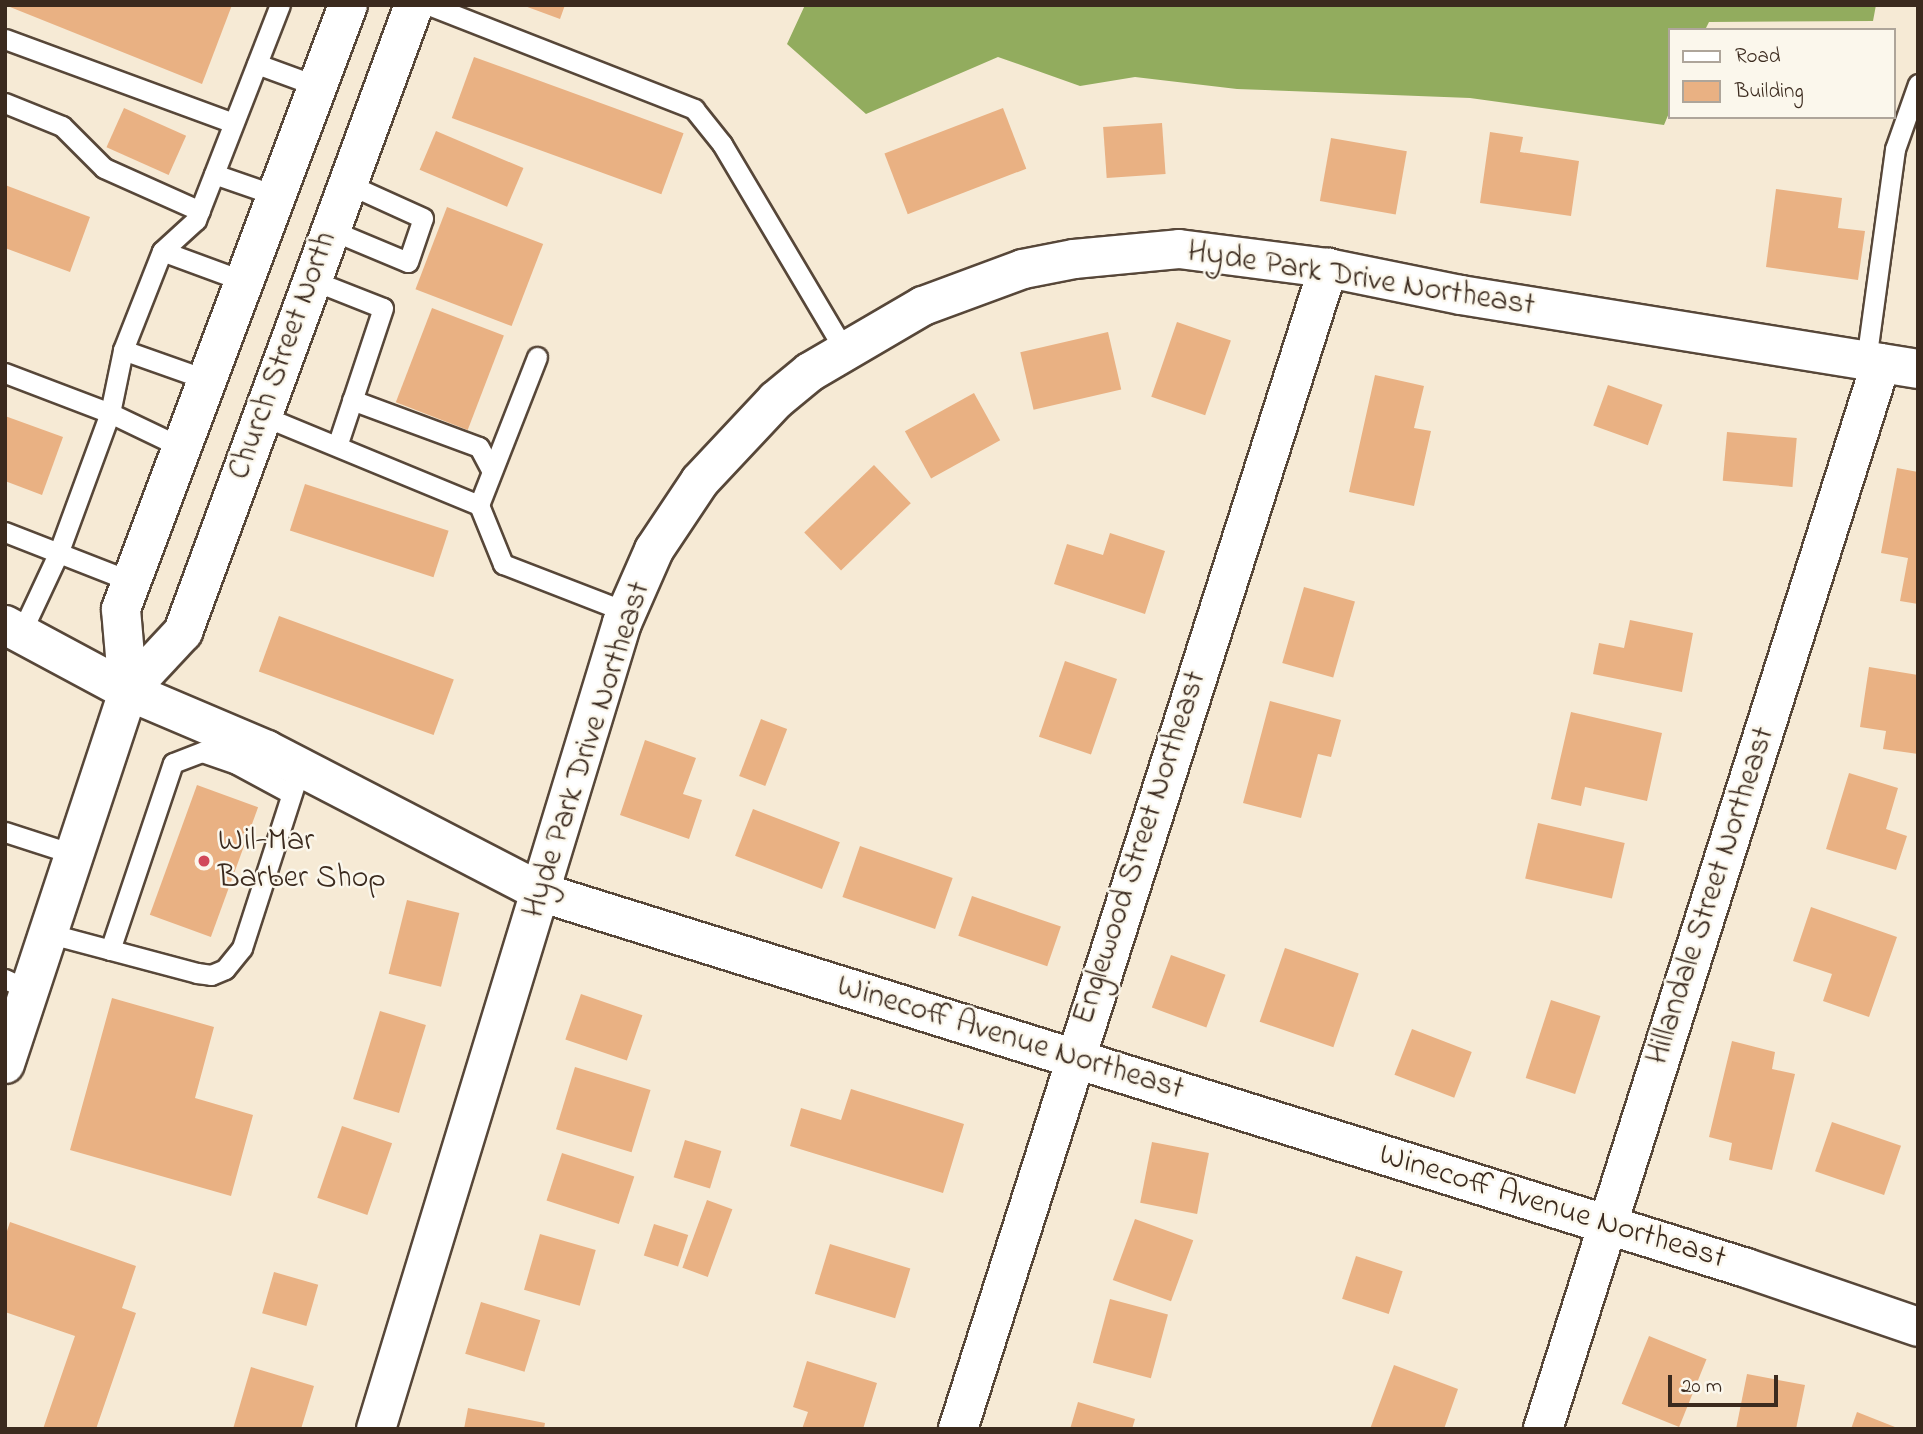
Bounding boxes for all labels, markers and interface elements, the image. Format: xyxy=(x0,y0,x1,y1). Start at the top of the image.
legend xyxy=(1668,28,1895,119)
text: Road xyxy=(1735,42,1781,72)
text: Building xyxy=(1735,77,1804,107)
street label: Church Street North xyxy=(221,227,347,485)
street label: Hyde Park Drive Northeast xyxy=(1185,234,1537,326)
street label: Hyde Park Drive Northeast xyxy=(515,577,661,923)
street label: Englewood Street Northeast xyxy=(1066,666,1216,1030)
street label: Hillandale Street Northeast xyxy=(1639,722,1785,1070)
place label: Wil-Mar Barber Shop xyxy=(218,824,386,899)
marker: Wil-Mar Barber Shop xyxy=(196,853,212,869)
street label: Winecoff Avenue Northeast xyxy=(832,968,1188,1110)
street label: Winecoff Avenue Northeast xyxy=(1374,1137,1730,1279)
scale bar xyxy=(1671,1360,1781,1404)
text: 20 m xyxy=(1681,1372,1722,1402)

